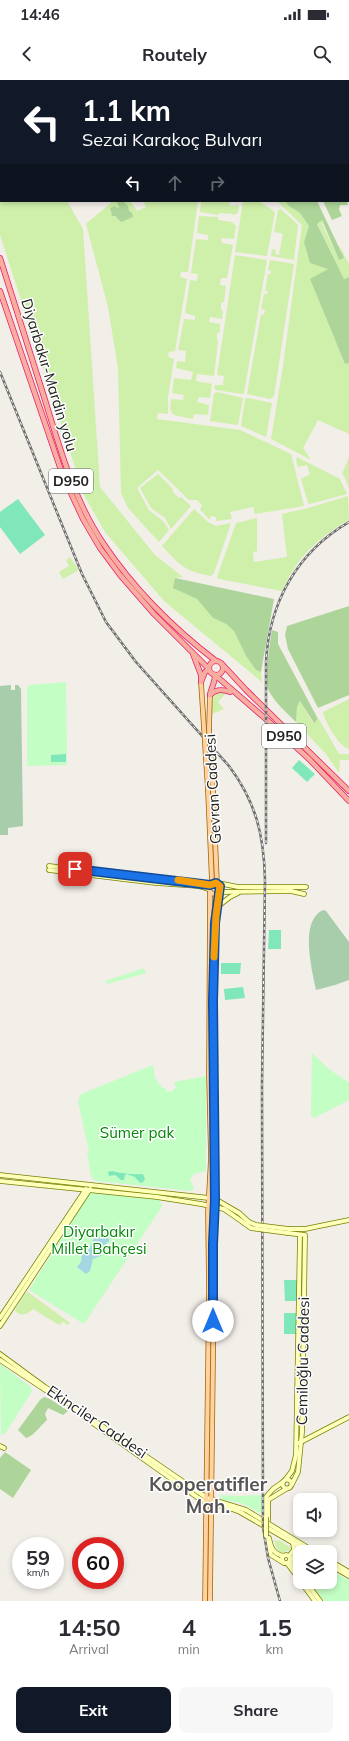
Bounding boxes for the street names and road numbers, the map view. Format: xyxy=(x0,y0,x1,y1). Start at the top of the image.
street label: Diyarbakır-Mardin yolu xyxy=(17,296,82,454)
road number: D950 xyxy=(49,469,93,493)
road number: D950 xyxy=(262,724,306,748)
street label: Gevran Caddesi xyxy=(200,733,225,845)
street label: Cemiloğlu Caddesi xyxy=(292,1297,313,1425)
street label: Ekinciler Caddesi xyxy=(43,1381,151,1462)

